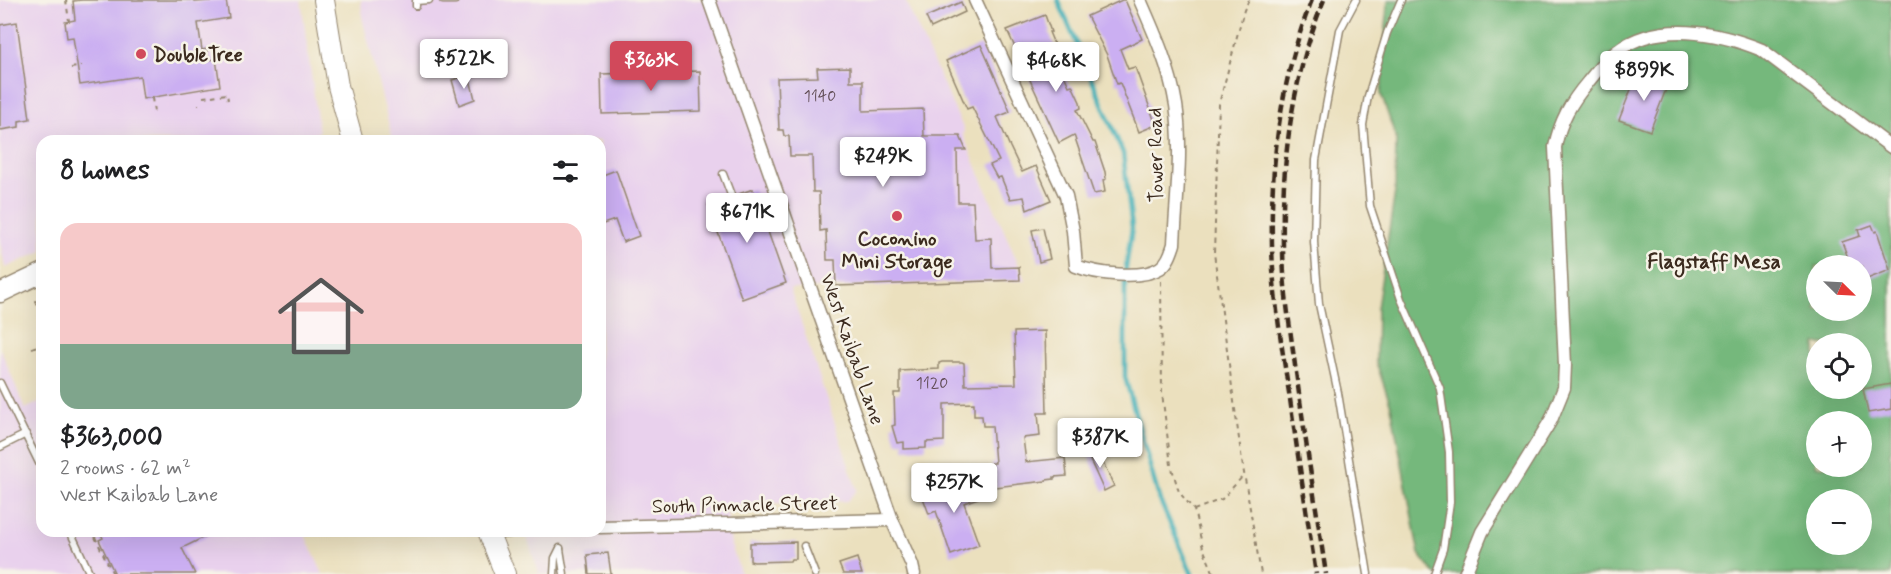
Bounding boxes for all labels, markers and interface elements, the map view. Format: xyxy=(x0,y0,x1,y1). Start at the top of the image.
pin: $522K xyxy=(422,39,506,90)
pin: $363K xyxy=(609,41,693,92)
place label: DoubleTree xyxy=(153,42,243,69)
pin: $468K xyxy=(1014,42,1098,93)
text: $522K xyxy=(434,45,494,72)
marker: DoubleTree xyxy=(134,47,148,61)
text: $363K xyxy=(624,47,678,74)
text: $468K xyxy=(1026,48,1086,75)
pin: $899K xyxy=(1602,51,1686,102)
text: $899K xyxy=(1614,57,1674,84)
house number: 1140 xyxy=(804,86,836,107)
street label: Tower Road xyxy=(1142,107,1171,203)
pin: $249K xyxy=(841,137,925,188)
text: $249K xyxy=(854,143,912,170)
text: 8 homes xyxy=(60,154,150,188)
icon: filters xyxy=(549,155,582,188)
pin: $671K xyxy=(705,193,789,244)
text: $671K xyxy=(720,199,774,226)
marker: Coconino Mini Storage xyxy=(890,209,904,223)
place label: Coconino Mini Storage xyxy=(842,226,952,278)
district label: Flagstaff Mesa xyxy=(1647,248,1781,278)
north arrow xyxy=(1806,255,1872,321)
map controls xyxy=(1806,255,1872,555)
icon: home xyxy=(267,262,375,370)
street label: West Kaibab Lane xyxy=(813,270,890,429)
button: locate xyxy=(1806,333,1872,399)
house number: 1120 xyxy=(916,373,948,394)
button: + xyxy=(1806,411,1872,477)
pin: $387K xyxy=(1058,418,1142,469)
text: $363,000 xyxy=(60,421,163,455)
text: $387K xyxy=(1071,424,1129,451)
text: 2 rooms · 62 m² xyxy=(60,455,191,482)
pin: $257K xyxy=(912,463,996,514)
text: $257K xyxy=(925,469,983,496)
text: West Kaibab Lane xyxy=(60,482,218,509)
button: − xyxy=(1806,489,1872,555)
street label: South Pinnacle Street xyxy=(652,490,838,521)

